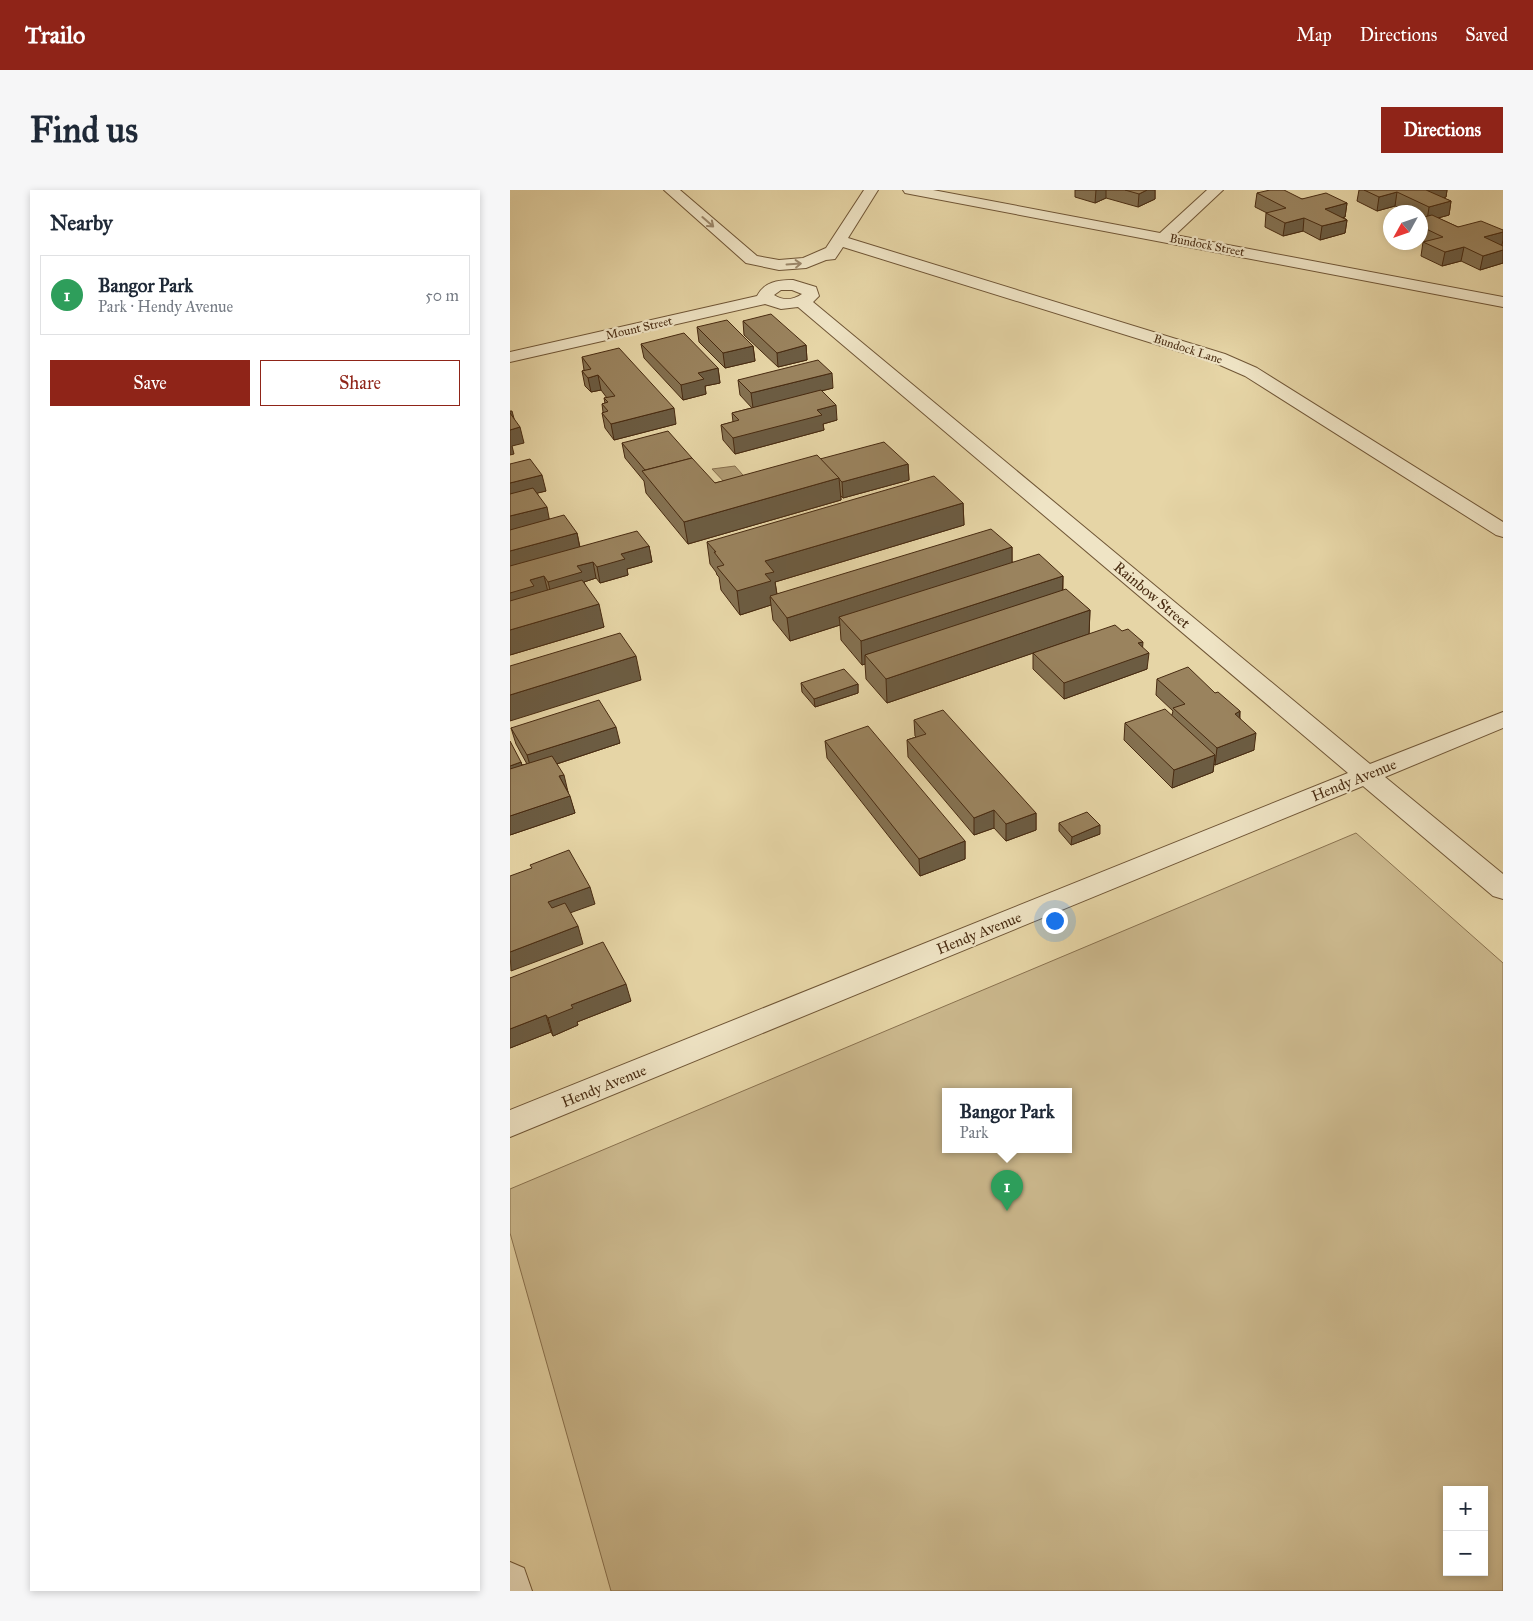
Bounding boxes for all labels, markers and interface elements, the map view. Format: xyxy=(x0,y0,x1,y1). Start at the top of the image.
text: Trailo xyxy=(25,20,85,50)
text: Map xyxy=(1296,24,1332,46)
text: Directions xyxy=(1360,24,1437,46)
text: Saved xyxy=(1465,24,1508,46)
button: Directions xyxy=(1381,107,1503,153)
text: Find us xyxy=(30,109,138,152)
north arrow xyxy=(1383,205,1428,250)
text: Nearby xyxy=(50,210,113,236)
one-way arrow xyxy=(701,216,714,227)
street label: Bundock Street xyxy=(1168,231,1246,259)
one-way arrow xyxy=(785,259,801,268)
text: Bangor Park xyxy=(98,274,193,297)
text: 1 xyxy=(64,286,70,305)
text: 50 m xyxy=(425,286,459,305)
text: Park · Hendy Avenue xyxy=(98,297,233,316)
street label: Mount Street xyxy=(604,313,674,342)
street label: Bundock Lane xyxy=(1152,331,1224,367)
button: Save xyxy=(50,360,250,406)
button: Share xyxy=(260,360,460,406)
street label: Rainbow Street xyxy=(1110,558,1194,633)
street label: Hendy Avenue xyxy=(1309,755,1399,805)
street label: Hendy Avenue xyxy=(934,908,1024,958)
your location xyxy=(1042,908,1068,934)
street label: Hendy Avenue xyxy=(559,1061,649,1111)
popup xyxy=(942,1088,1072,1153)
text: Bangor Park xyxy=(960,1100,1054,1123)
text: Park xyxy=(960,1123,988,1142)
pin: 1 xyxy=(991,1170,1023,1211)
map controls xyxy=(1443,1486,1488,1576)
button: + xyxy=(1443,1486,1488,1531)
button: − xyxy=(1443,1531,1488,1576)

